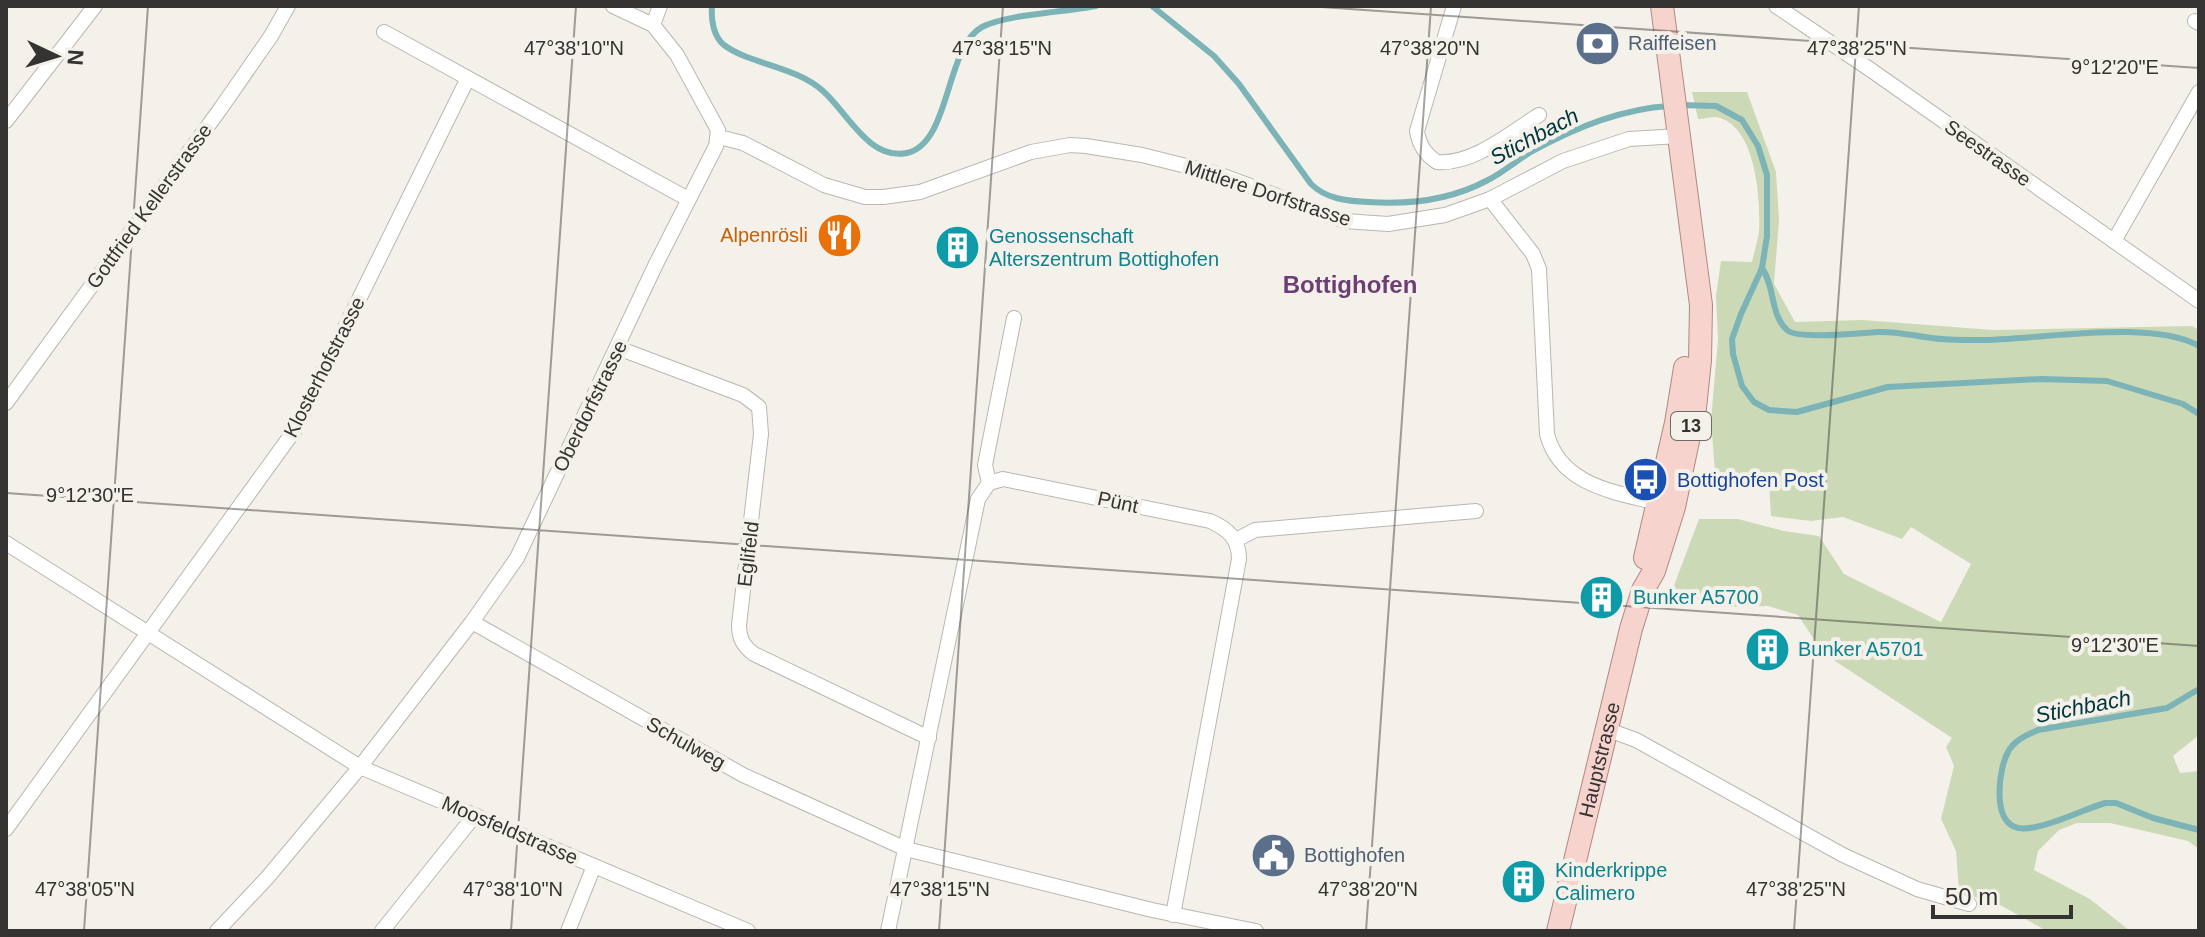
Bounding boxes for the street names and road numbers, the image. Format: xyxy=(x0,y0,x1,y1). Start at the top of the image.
street label: Seestrasse xyxy=(1941,115,2035,191)
street label: Gottfried Kellerstrasse xyxy=(82,119,216,293)
street label: Mittlere Dorfstrasse xyxy=(1182,156,1354,230)
street label: Klosterhofstrasse xyxy=(279,293,369,441)
street label: Oberdorfstrasse xyxy=(549,337,631,475)
road number: 13 xyxy=(1671,412,1711,440)
street label: Pünt xyxy=(1096,487,1141,517)
street label: Eglifeld xyxy=(733,520,763,588)
street label: Hauptstrasse xyxy=(1575,700,1624,820)
street label: Schulweg xyxy=(643,712,729,774)
street label: Moosfeldstrasse xyxy=(439,791,581,869)

